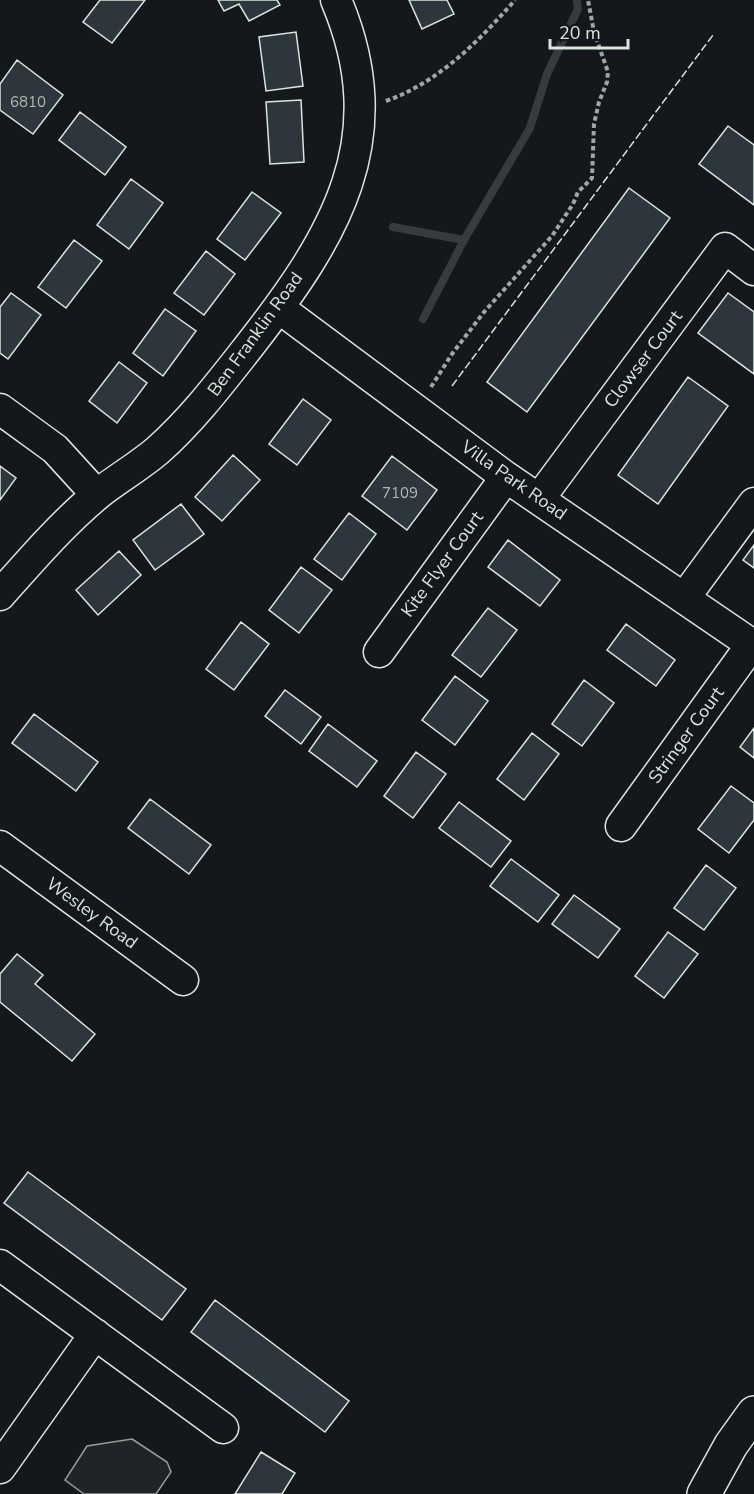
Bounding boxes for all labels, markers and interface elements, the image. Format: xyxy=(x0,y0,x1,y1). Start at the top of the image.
scale bar xyxy=(550,12,628,50)
text: 20 m xyxy=(559,21,601,45)
house number: 6810 xyxy=(10,92,46,112)
street label: Ben Franklin Road xyxy=(202,267,308,401)
street label: Clowser Court xyxy=(598,305,688,413)
street label: Villa Park Road xyxy=(456,434,572,525)
house number: 7109 xyxy=(382,483,418,503)
street label: Kite Flyer Court xyxy=(395,506,489,622)
street label: Stringer Court xyxy=(643,681,730,788)
street label: Wesley Road xyxy=(41,872,143,954)

